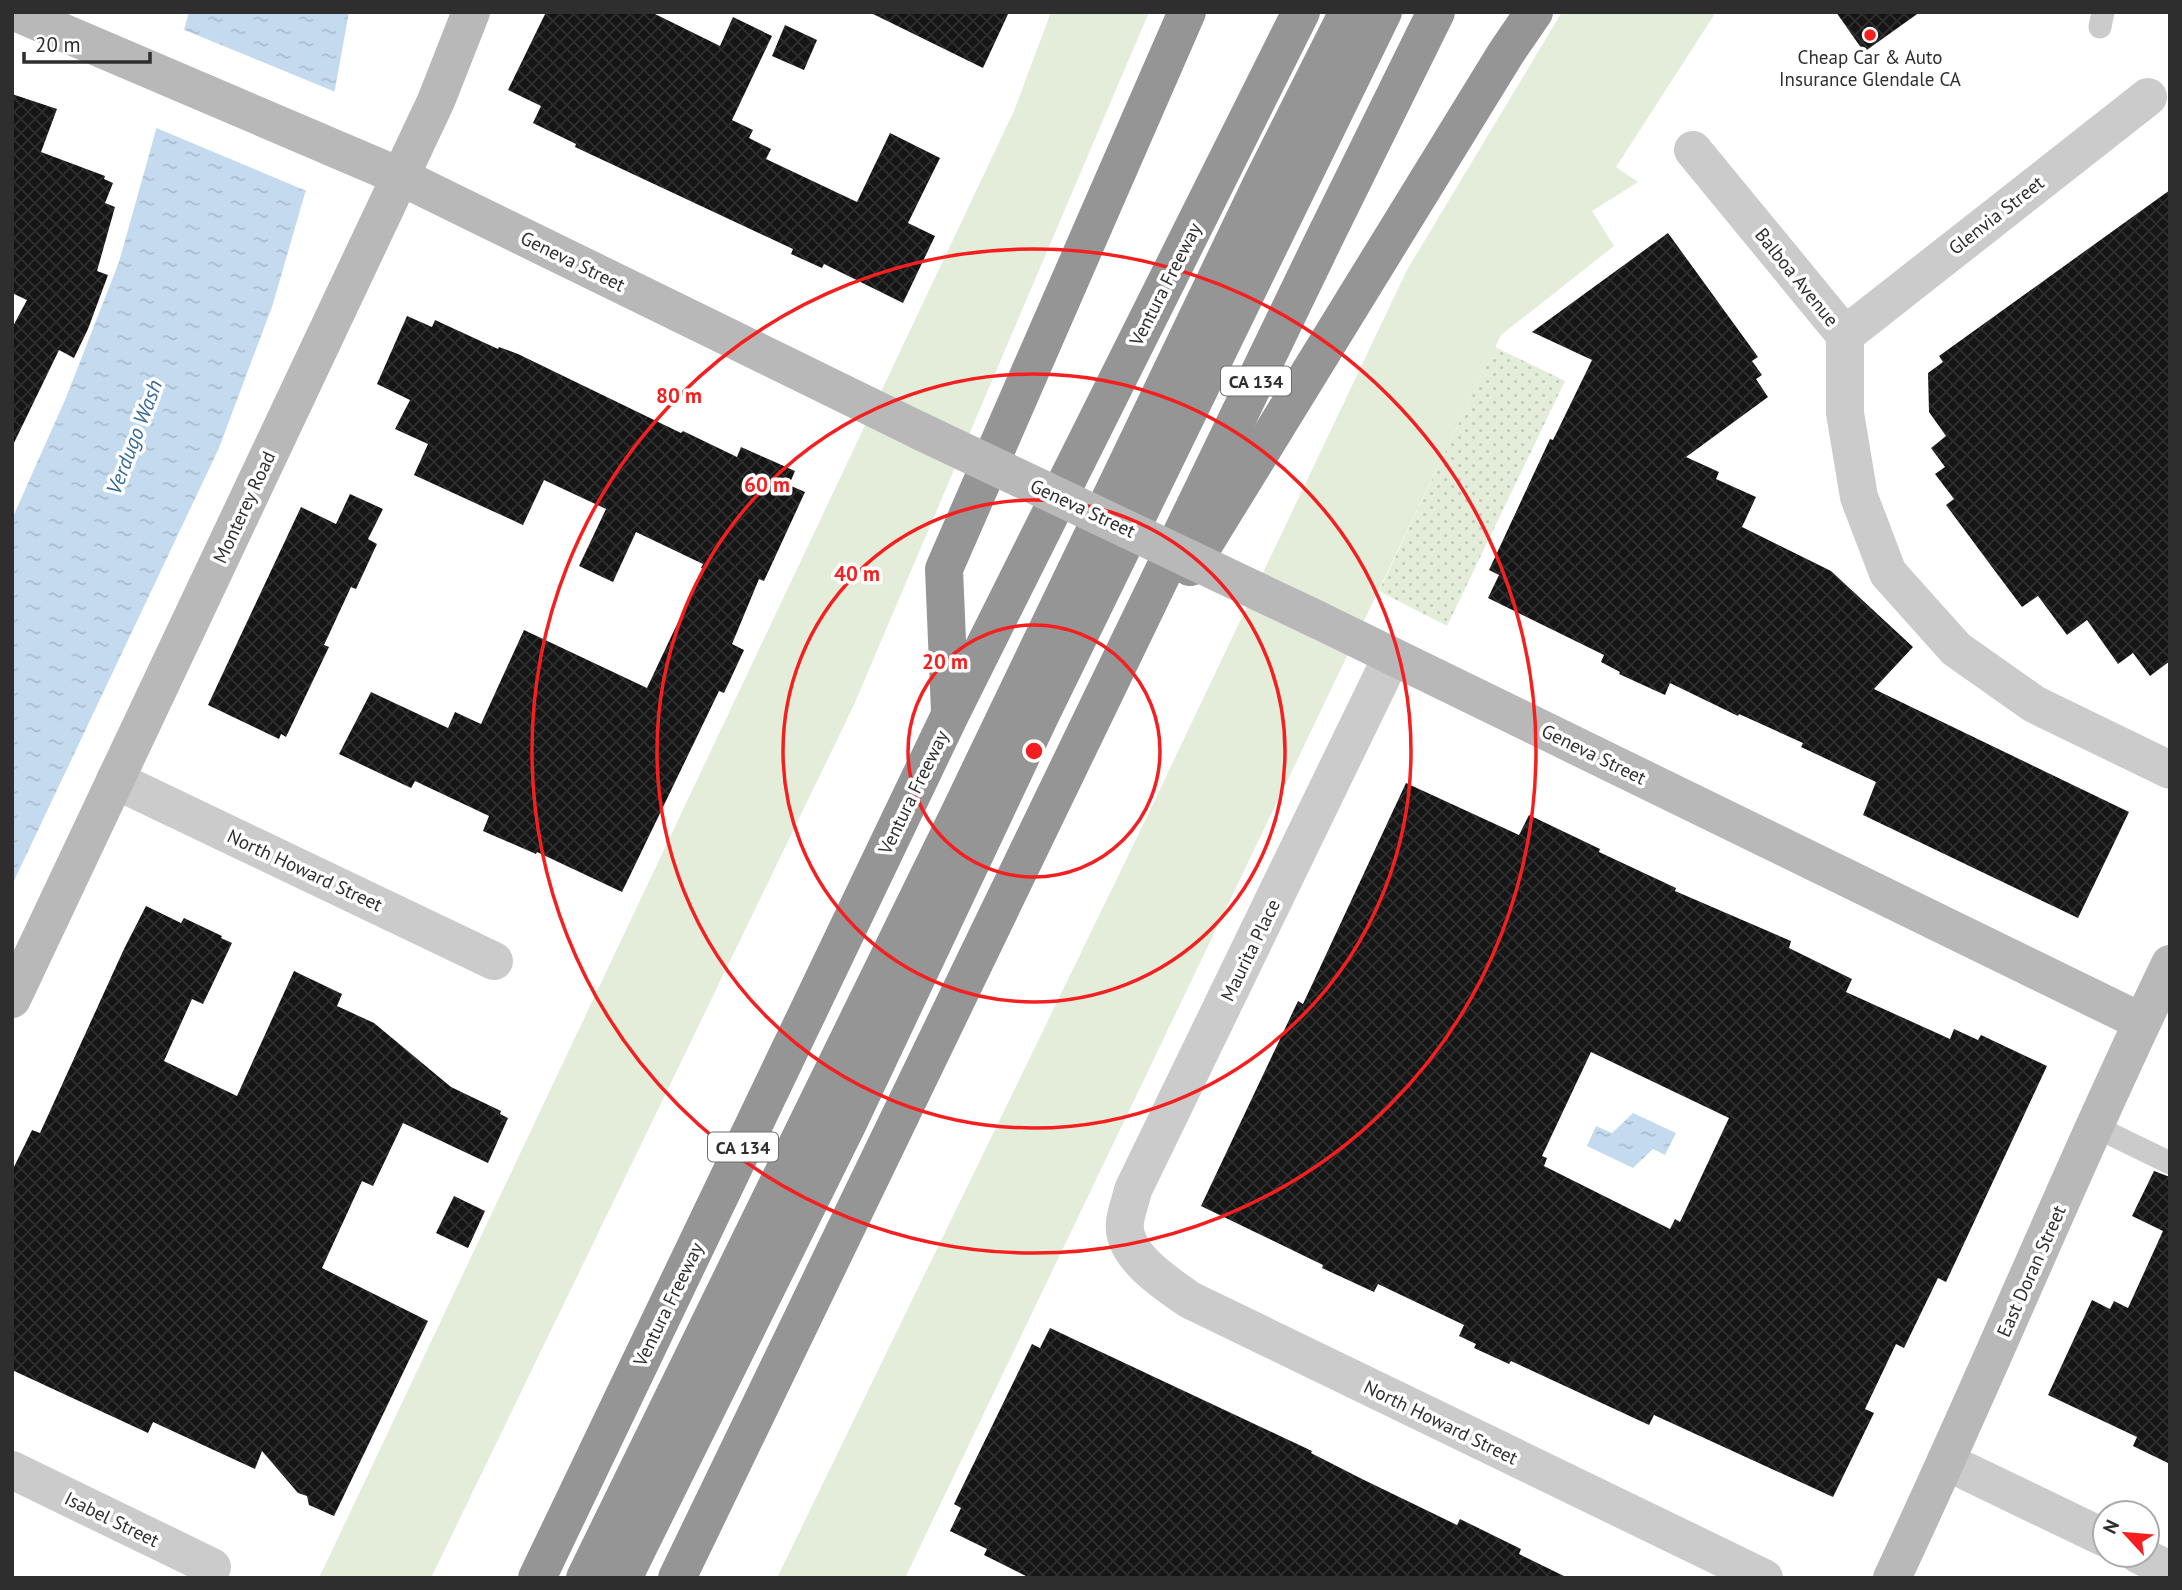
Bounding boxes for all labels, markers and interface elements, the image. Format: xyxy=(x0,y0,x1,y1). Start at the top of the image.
scale bar xyxy=(24,21,150,65)
marker: Cheap Car & Auto Insurance Glendale CA xyxy=(1862,27,1878,43)
text: 20 m xyxy=(35,31,81,58)
place label: Cheap Car & Auto Insurance Glendale CA xyxy=(1779,45,1961,91)
street label: Glenvia Street xyxy=(1943,170,2049,260)
street label: Ventura Freeway xyxy=(1123,218,1206,350)
street label: Balboa Avenue xyxy=(1750,223,1844,331)
street label: Geneva Street xyxy=(517,225,630,297)
road number: CA 134 xyxy=(1221,366,1291,396)
water label: Verdugo Wash xyxy=(100,376,168,498)
text: 80 m xyxy=(656,382,702,409)
street label: Monterey Road xyxy=(208,447,280,567)
text: 60 m xyxy=(744,471,790,498)
street label: Geneva Street xyxy=(1027,473,1140,543)
text: 40 m xyxy=(834,560,880,587)
text: 20 m xyxy=(922,648,968,675)
street label: Geneva Street xyxy=(1538,718,1651,790)
street label: Ventura Freeway xyxy=(872,726,953,859)
centre of rings xyxy=(1022,739,1046,763)
street label: North Howard Street xyxy=(224,824,387,917)
street label: Maurita Place xyxy=(1215,895,1285,1005)
road number: CA 134 xyxy=(708,1132,778,1162)
street label: East Doran Street xyxy=(1991,1201,2071,1341)
street label: Ventura Freeway xyxy=(627,1238,708,1371)
street label: North Howard Street xyxy=(1360,1374,1522,1470)
street label: Isabel Street xyxy=(61,1486,164,1552)
north arrow xyxy=(2091,1499,2161,1569)
text: N xyxy=(2097,1516,2124,1537)

